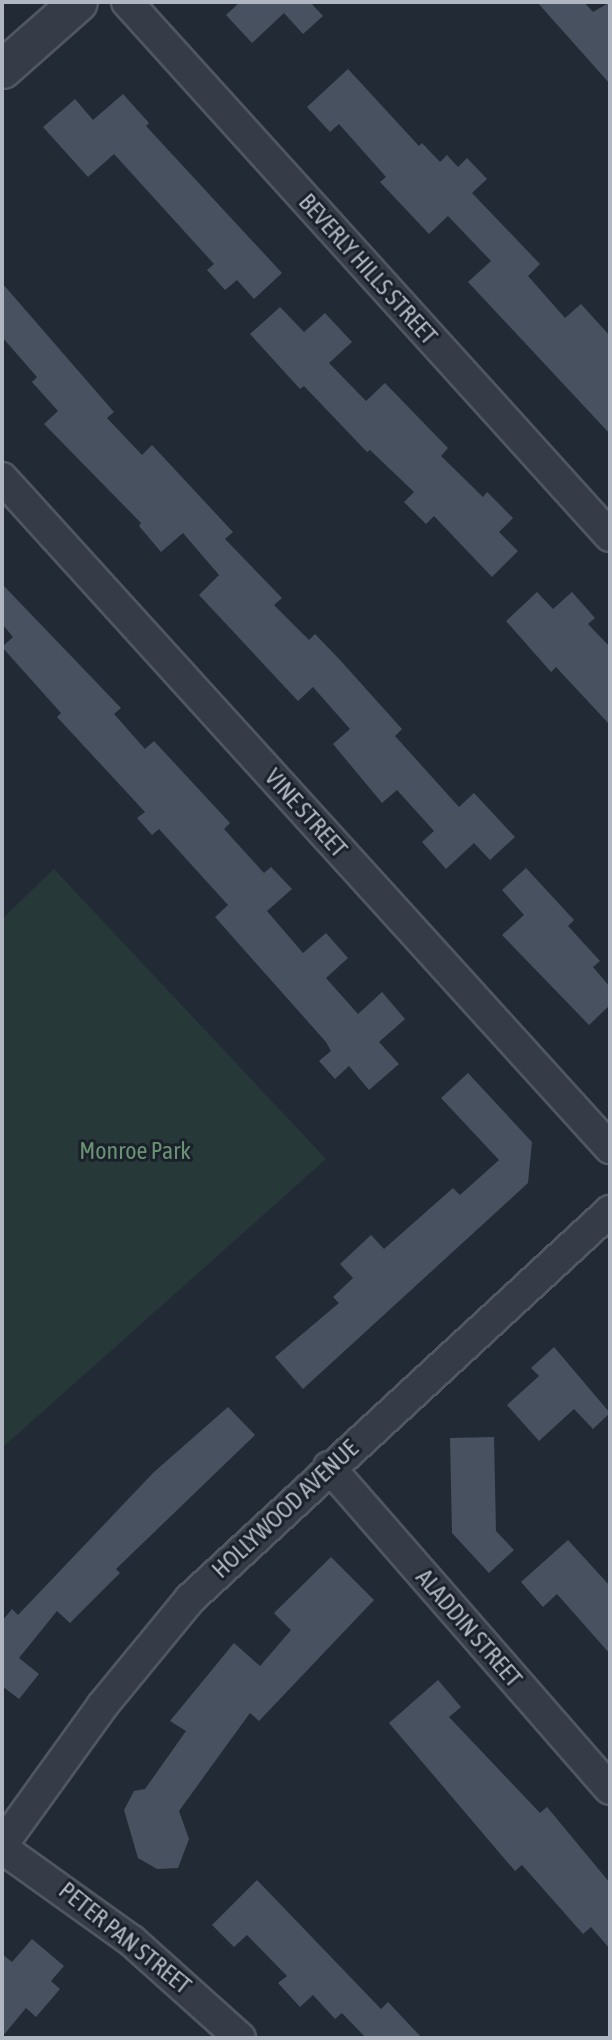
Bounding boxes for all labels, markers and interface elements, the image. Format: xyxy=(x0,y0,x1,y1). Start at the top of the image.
street label: BEVERLY HILLS STREET xyxy=(293,188,443,350)
street label: VINE STREET xyxy=(259,763,353,863)
park label: Monroe Park xyxy=(79,1137,191,1165)
street label: HOLLYWOOD AVENUE xyxy=(206,1434,364,1584)
street label: ALADDIN STREET xyxy=(410,1563,528,1693)
street label: PETER PAN STREET xyxy=(53,1876,197,2000)

